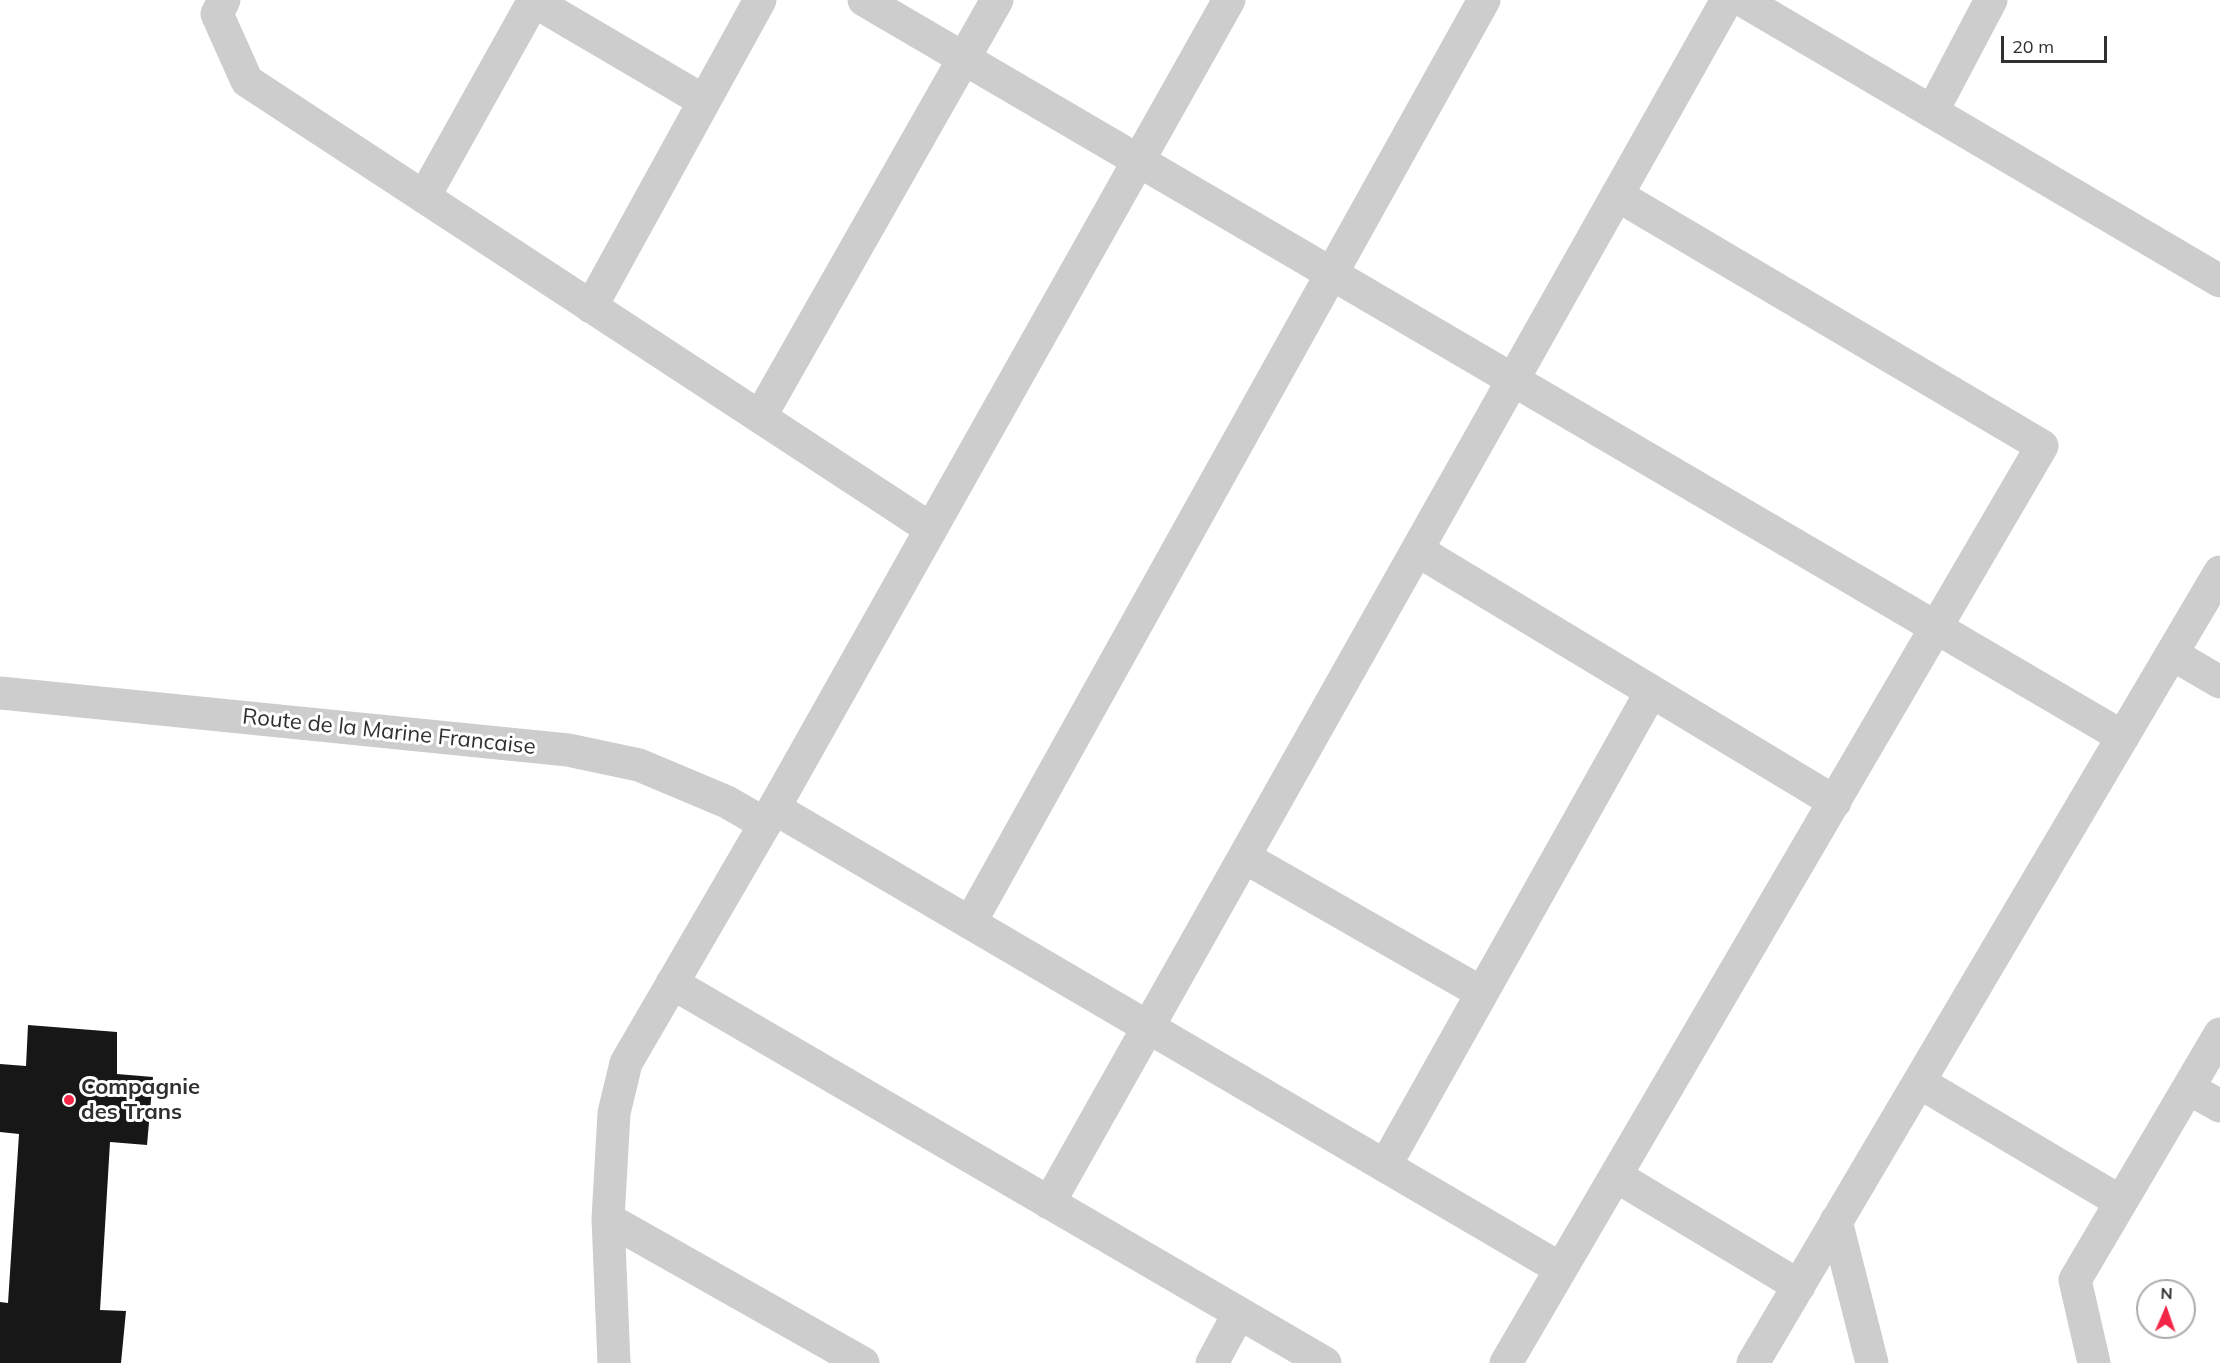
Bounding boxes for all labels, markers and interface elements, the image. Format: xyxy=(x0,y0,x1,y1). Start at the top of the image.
scale bar xyxy=(2004,24,2110,62)
text: 20 m xyxy=(2012,35,2054,58)
street label: Route de la Marine Francaise xyxy=(241,703,537,761)
place label: Compagnie des Trans xyxy=(81,1074,200,1126)
marker: Compagnie des Trans xyxy=(62,1093,76,1107)
north arrow xyxy=(2136,1279,2196,1339)
text: N xyxy=(2160,1283,2173,1303)

